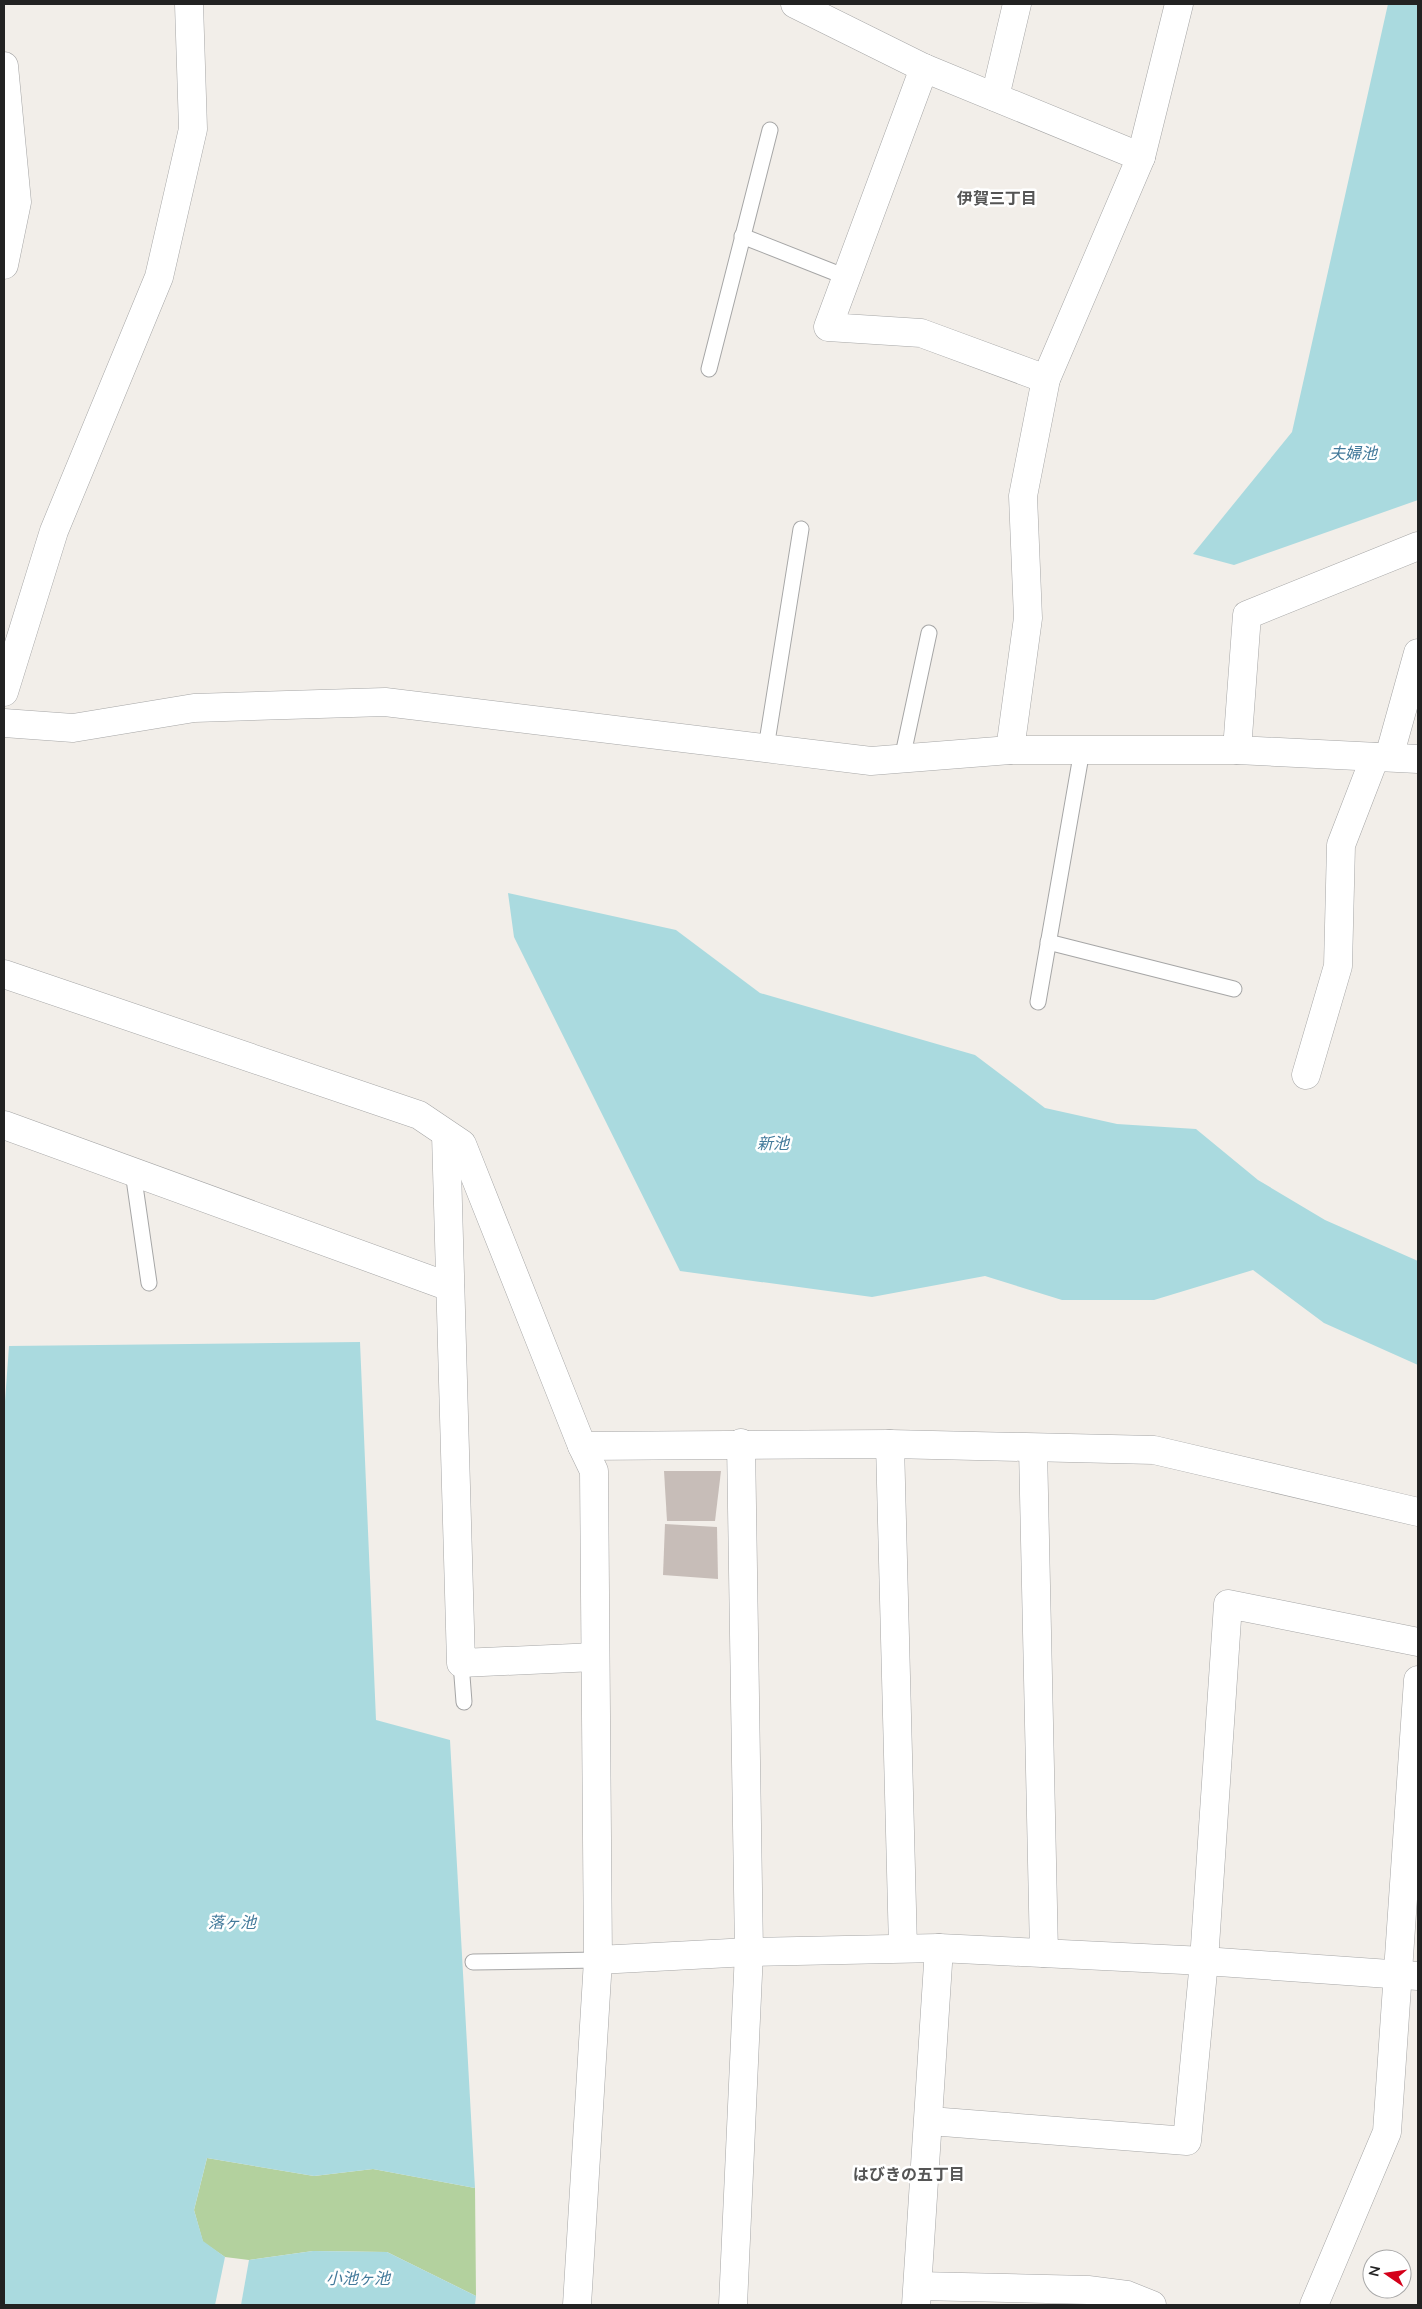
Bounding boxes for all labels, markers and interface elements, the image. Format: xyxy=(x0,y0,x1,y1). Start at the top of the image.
district label: 伊賀三丁目 xyxy=(956,188,1037,210)
water label: 夫婦池 xyxy=(1329,443,1379,465)
water label: 新池 xyxy=(757,1133,791,1155)
water label: 落ヶ池 xyxy=(208,1912,258,1934)
district label: はびきの五丁目 xyxy=(853,2164,965,2186)
north arrow xyxy=(1362,2249,1412,2299)
text: N xyxy=(1364,2264,1385,2278)
water label: 小池ヶ池 xyxy=(326,2268,392,2290)

